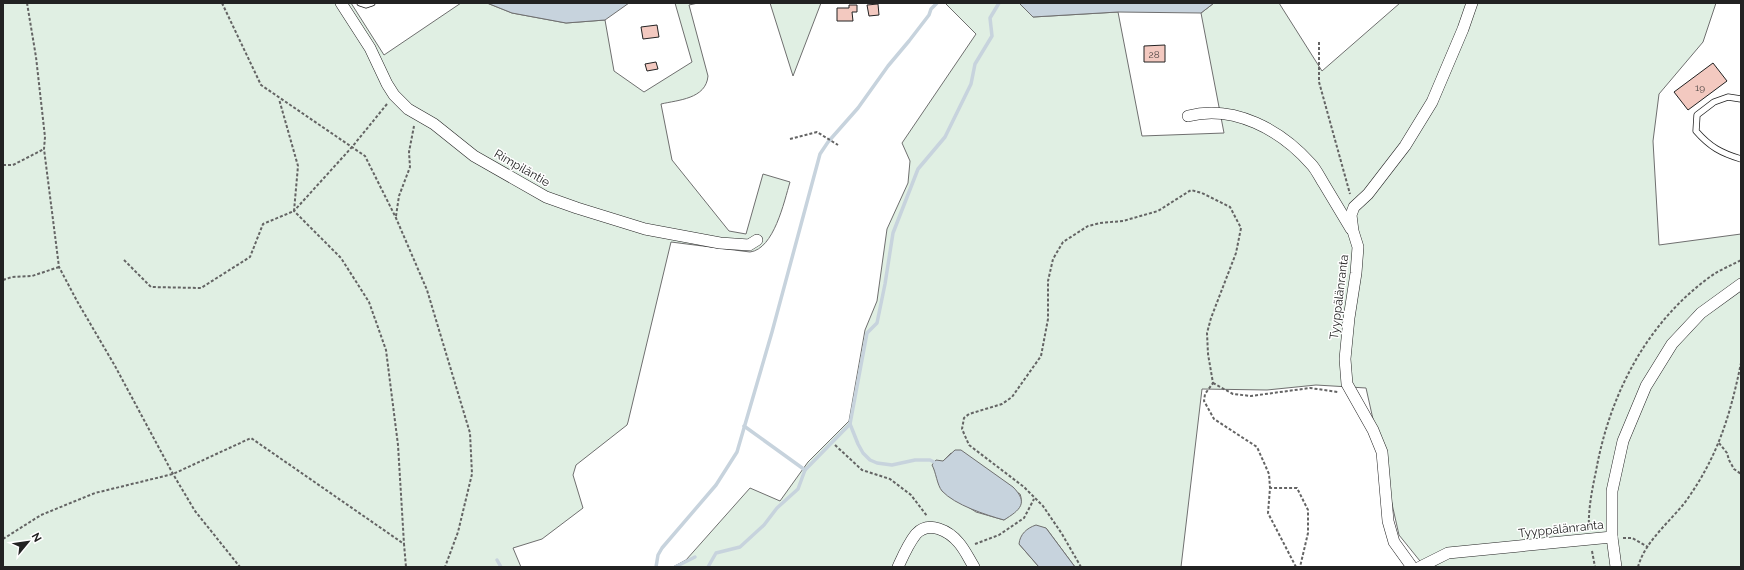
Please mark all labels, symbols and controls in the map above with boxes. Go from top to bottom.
house number: 28 [1148,49,1160,60]
house number: 19 [1695,82,1705,93]
street label: Rimpiläntie [492,146,552,190]
street label: Tyyppälänranta [1327,254,1351,340]
street label: Tyyppälänranta [1518,518,1604,540]
north arrow [8,522,48,562]
text: N [29,531,44,544]

